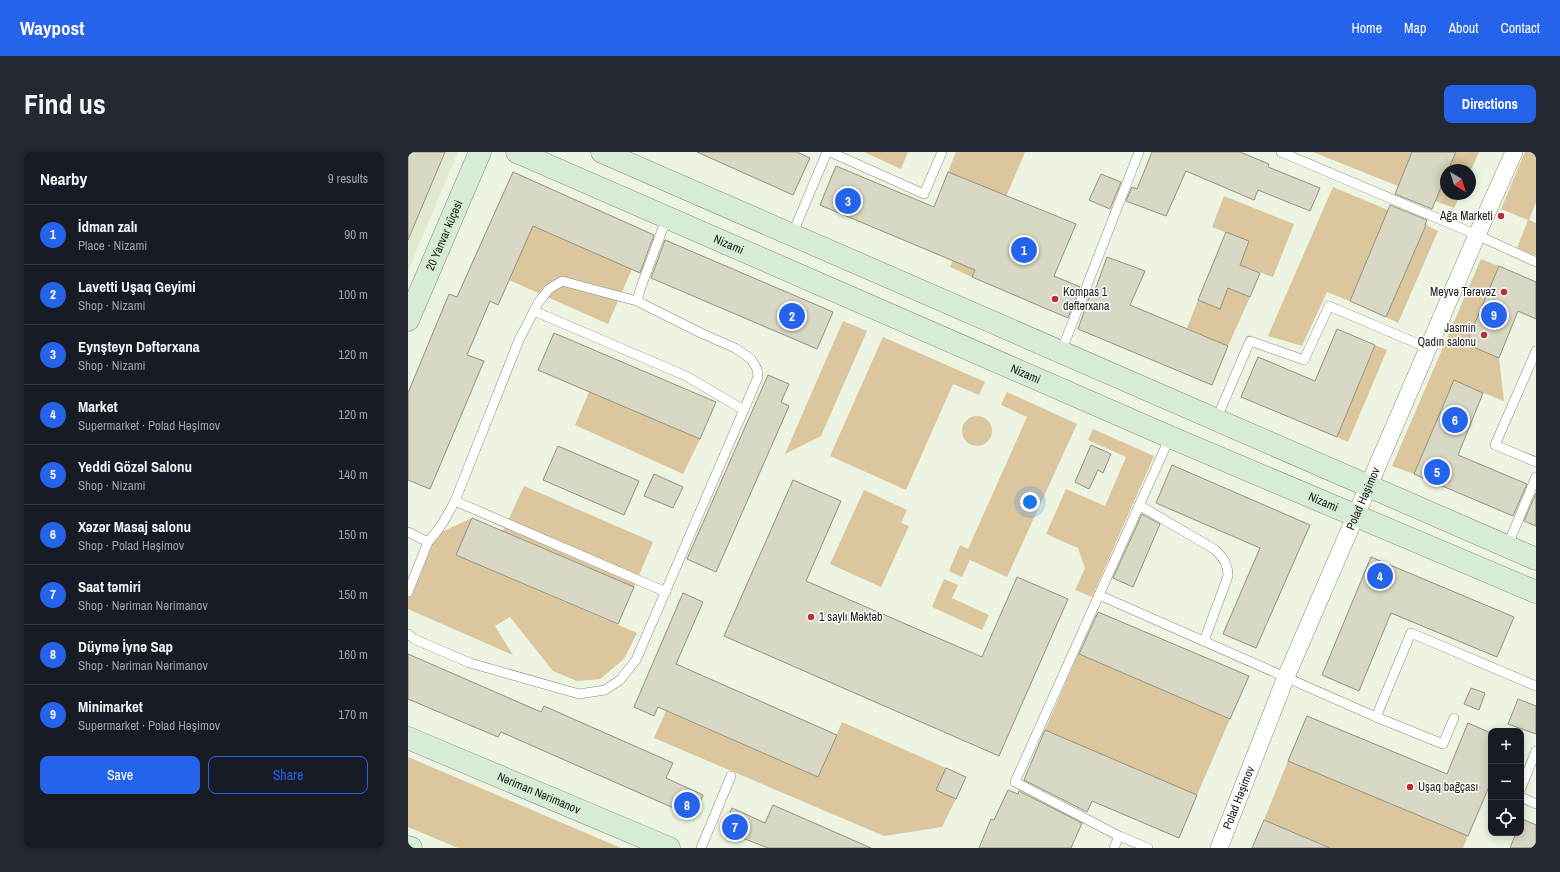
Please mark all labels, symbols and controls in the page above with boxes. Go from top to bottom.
text: Waypost [20,15,84,41]
text: Home [1351,19,1382,37]
text: Map [1404,19,1426,37]
text: About [1448,19,1478,37]
text: Contact [1500,19,1540,37]
text: Find us [24,85,106,123]
button: Directions [1444,85,1536,123]
north arrow [1440,164,1476,200]
text: Nearby [40,167,87,190]
text: 9 results [328,170,368,187]
pin: 3 [835,186,861,216]
street label: 20 Yanvar küçəsi [422,198,466,273]
place label: Ağa Marketi [1439,208,1493,224]
marker: Ağa Marketi [1496,211,1506,221]
text: İdman zalı [78,216,137,237]
text: 1 [50,226,56,243]
text: 90 m [344,226,368,243]
street label: Nizami [711,231,746,258]
pin: 1 [1011,235,1037,265]
text: Place · Nizami [78,237,147,254]
text: Lavetti Uşaq Geyimi [78,276,196,297]
place label: Kompas 1 dəftərxana [1063,284,1110,314]
place label: Meyvə Tərəvəz [1430,284,1496,300]
text: 2 [50,286,56,303]
text: 100 m [338,286,368,303]
marker: Meyvə Tərəvəz [1499,287,1509,297]
marker: Kompas 1 dəftərxana [1050,294,1060,304]
text: Shop · Nizami [78,297,146,314]
pin: 9 [1481,300,1507,330]
pin: 2 [779,301,805,331]
place label: Jasmin Qadın salonu [1417,320,1476,350]
marker: Jasmin Qadın salonu [1479,330,1489,340]
text: Eynşteyn Dəftərxana [78,336,200,357]
text: 3 [50,346,56,363]
text: 120 m [338,346,368,363]
text: Shop · Nizami [78,357,146,374]
street label: Nizami [1008,360,1043,388]
text: Market [78,396,118,417]
pin: 6 [1442,405,1468,435]
text: 4 [50,406,56,423]
text: 120 m [338,406,368,423]
text: Supermarket · Polad Həşimov [78,417,220,434]
text: Yeddi Gözəl Salonu [78,456,192,477]
pin: 5 [1424,457,1450,487]
street label: Polad Həşimov [1342,465,1384,532]
text: 5 [50,466,56,483]
text: 140 m [338,466,368,483]
text: Shop · Nizami [78,477,146,494]
street label: Nizami [1306,488,1341,515]
your location [1020,492,1040,512]
text: Xəzər Masaj salonu [78,516,191,537]
text: 6 [50,526,56,543]
text: 150 m [338,526,368,543]
text: Shop · Polad Həşimov [78,537,184,554]
pin: 4 [1367,561,1393,591]
text: Saat təmiri [78,576,141,597]
text: 7 [50,586,56,603]
text: 150 m [338,586,368,603]
text: Shop · Nəriman Nərimanov [78,597,208,614]
place label: 1 saylı Məktəb [819,609,882,625]
marker: 1 saylı Məktəb [806,612,816,622]
text: Düymə İynə Sap [78,636,173,657]
text: 8 [50,646,56,663]
text: 160 m [338,646,368,663]
text: Shop · Nəriman Nərimanov [78,657,208,674]
text: Minimarket [78,696,143,717]
text: 9 [50,706,56,723]
text: 170 m [338,706,368,723]
text: Supermarket · Polad Həşimov [78,717,220,734]
map controls [1488,728,1524,836]
button: + [1488,728,1524,764]
button: Save [40,756,200,794]
button: Share [208,756,368,794]
street label: Polad Həşimov [1219,764,1258,832]
button: − [1488,764,1524,800]
street label: Nəriman Nərimanov [495,769,583,818]
place label: Uşaq bağçası [1418,779,1478,795]
marker: Uşaq bağçası [1405,782,1415,792]
pin: 8 [674,790,700,820]
button: locate [1488,800,1524,836]
pin: 7 [722,812,748,842]

